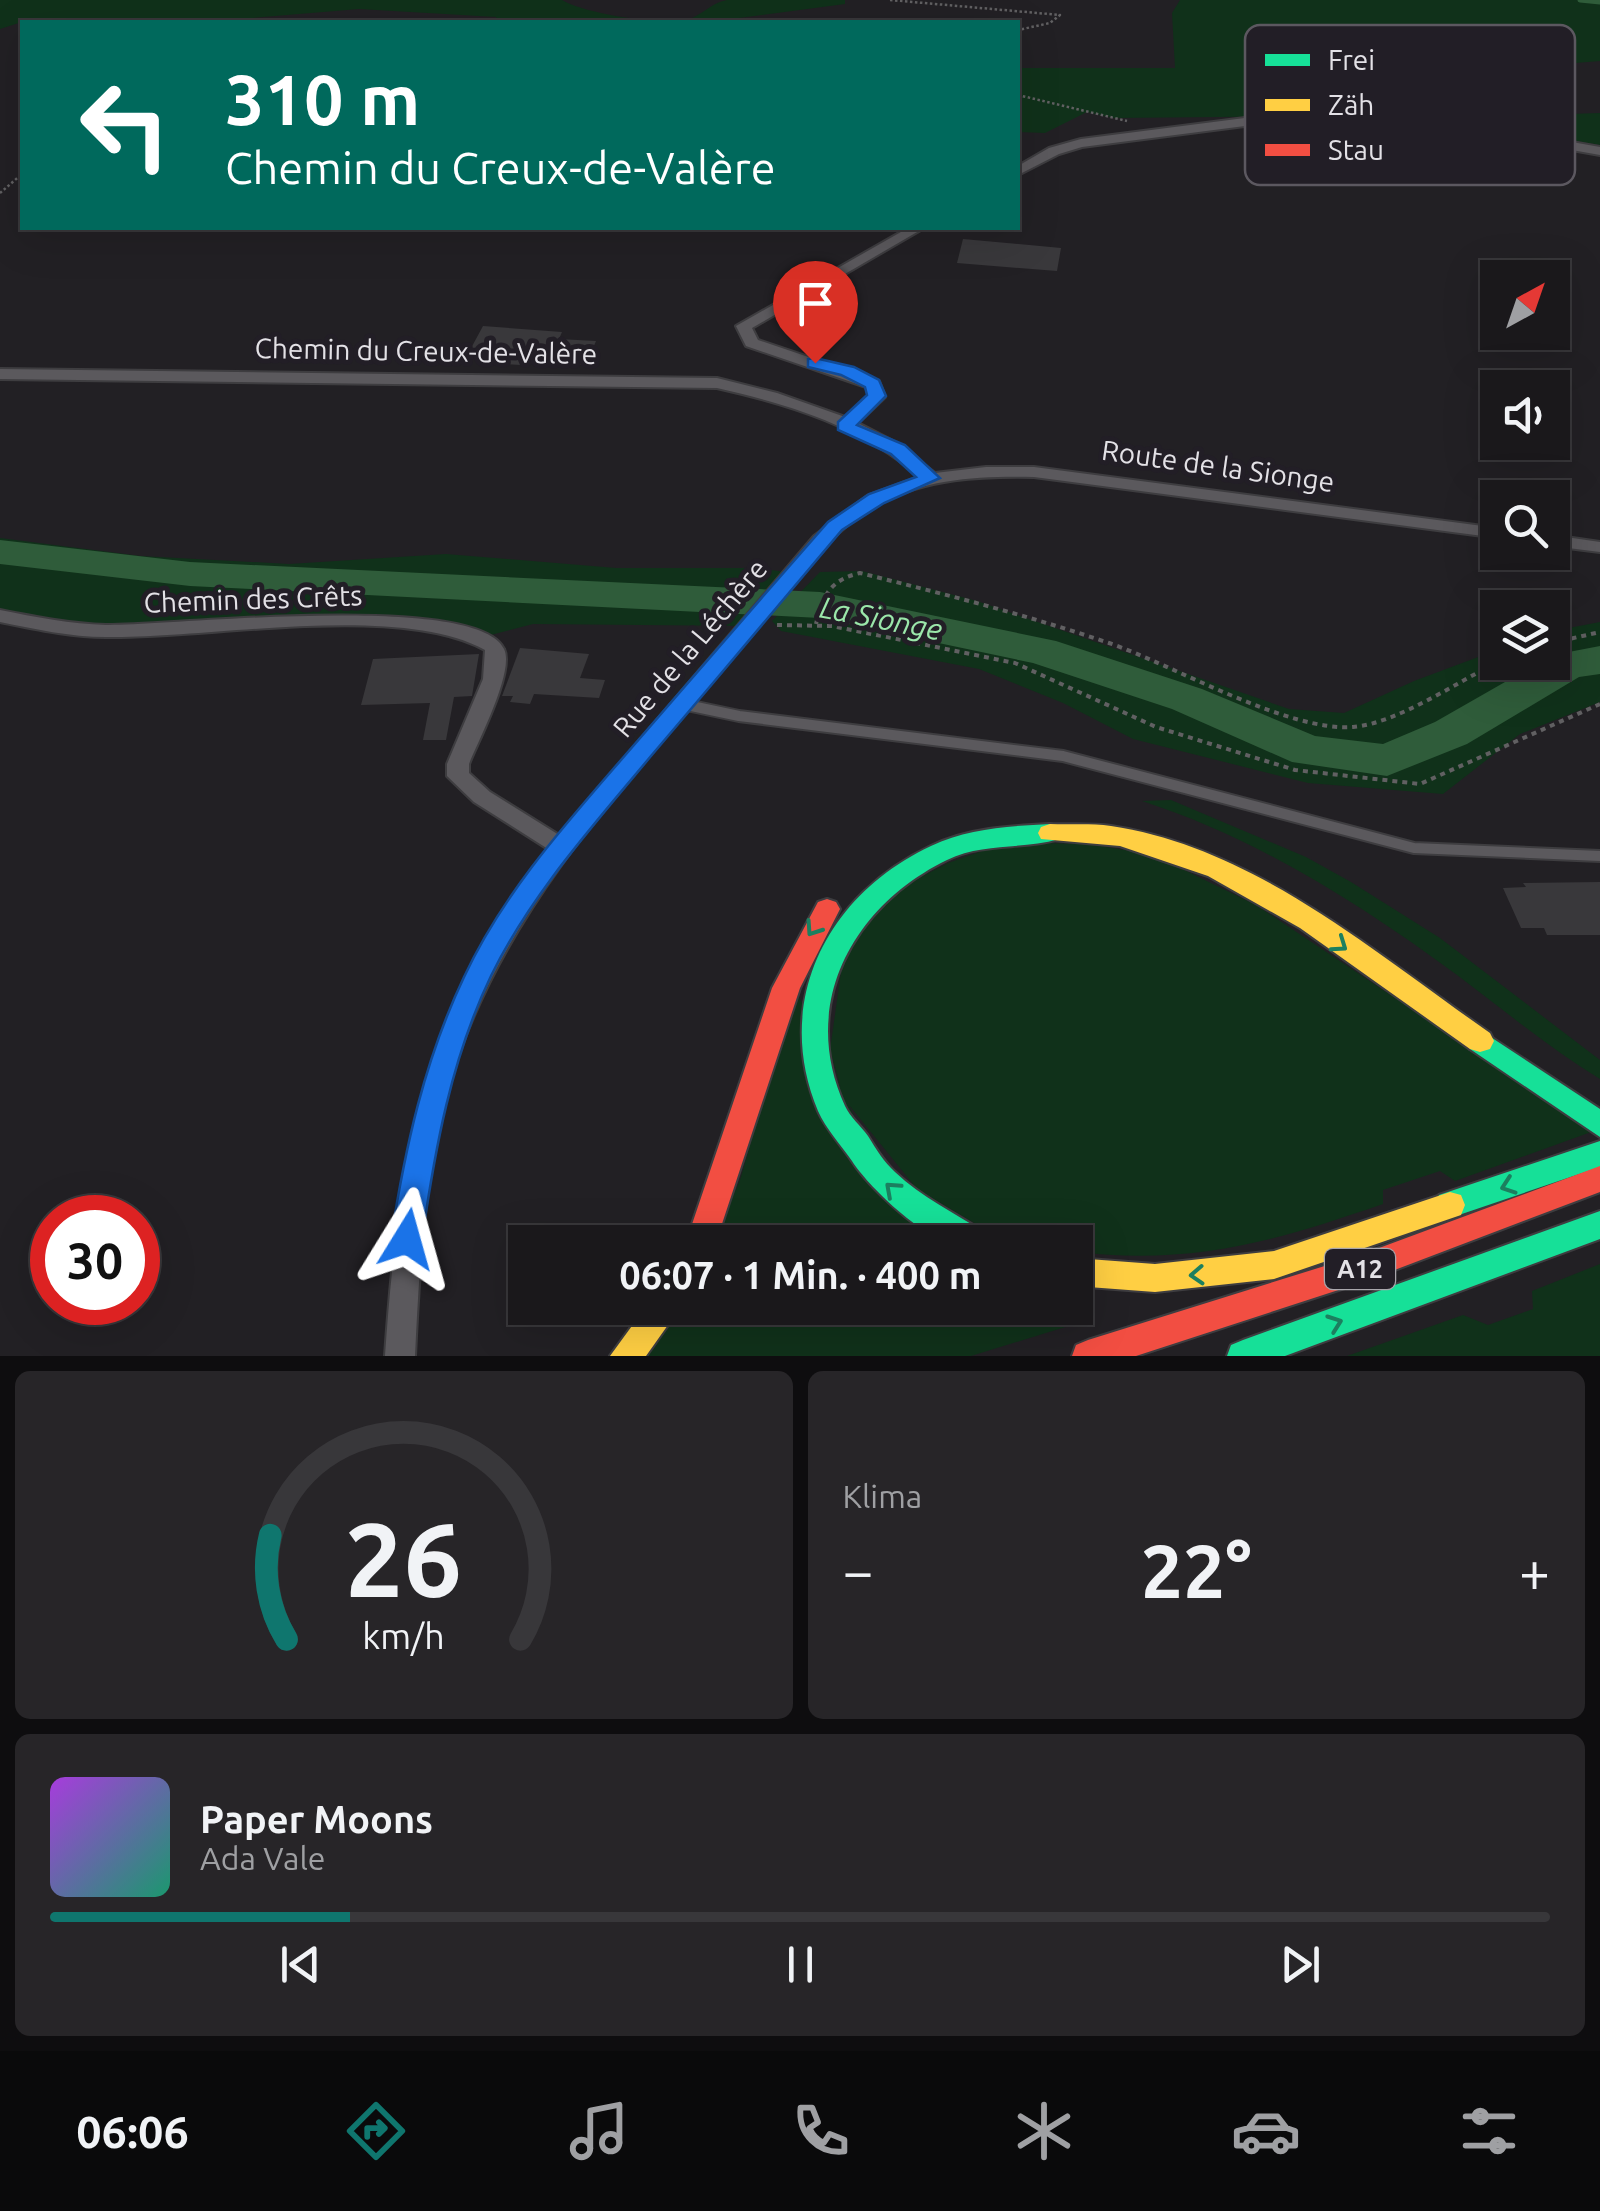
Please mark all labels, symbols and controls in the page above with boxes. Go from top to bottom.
legend [1245,25,1575,185]
text: Frei [1328,44,1375,75]
icon: left [60,60,190,190]
text: 310 m [225,60,420,138]
text: Zäh [1328,89,1374,120]
text: Stau [1328,134,1384,165]
text: Chemin du Creux-de-Valère [225,142,776,193]
north arrow [1480,260,1570,350]
map controls [1480,260,1570,680]
pin [773,261,858,364]
icon: arrive [788,276,843,331]
street label: Chemin du Creux-de-Valère [254,332,598,369]
button: sound [1480,370,1570,460]
street label: Route de la Sionge [1100,434,1336,497]
button: search [1480,480,1570,570]
street label: Rue de la Léchère [606,553,773,743]
street label: Chemin des Crêts [143,579,363,618]
water label: La Sionge [817,590,945,647]
button: layers [1480,590,1570,680]
one-way arrow [807,918,825,937]
one-way arrow [1329,933,1347,951]
one-way arrow [1500,1174,1517,1194]
one-way arrow [885,1183,904,1201]
position arrow [355,1187,459,1291]
speed limit sign: 30 [30,1195,160,1325]
road number: A12 [1325,1249,1395,1289]
text: 06:07 · 1 Min. · 400 m [619,1254,982,1296]
one-way arrow [1188,1264,1204,1286]
one-way arrow [1325,1314,1342,1335]
text: Klima [843,1478,922,1514]
text: 26 [345,1500,462,1617]
text: 22° [1141,1528,1252,1612]
text: − [843,1540,874,1601]
text: + [1519,1540,1550,1601]
text: km/h [362,1616,445,1656]
text: Paper Moons [200,1798,433,1840]
text: Ada Vale [200,1840,326,1876]
icon: previous [273,1937,328,1992]
icon: pause [773,1937,828,1992]
icon: next [1273,1937,1328,1992]
icon: directions [341,2096,411,2166]
icon: music [564,2096,634,2166]
icon: phone [786,2096,856,2166]
icon: climate [1009,2096,1079,2166]
icon: car [1231,2096,1301,2166]
icon: filters [1454,2096,1524,2166]
text: 06:06 [76,2106,189,2157]

